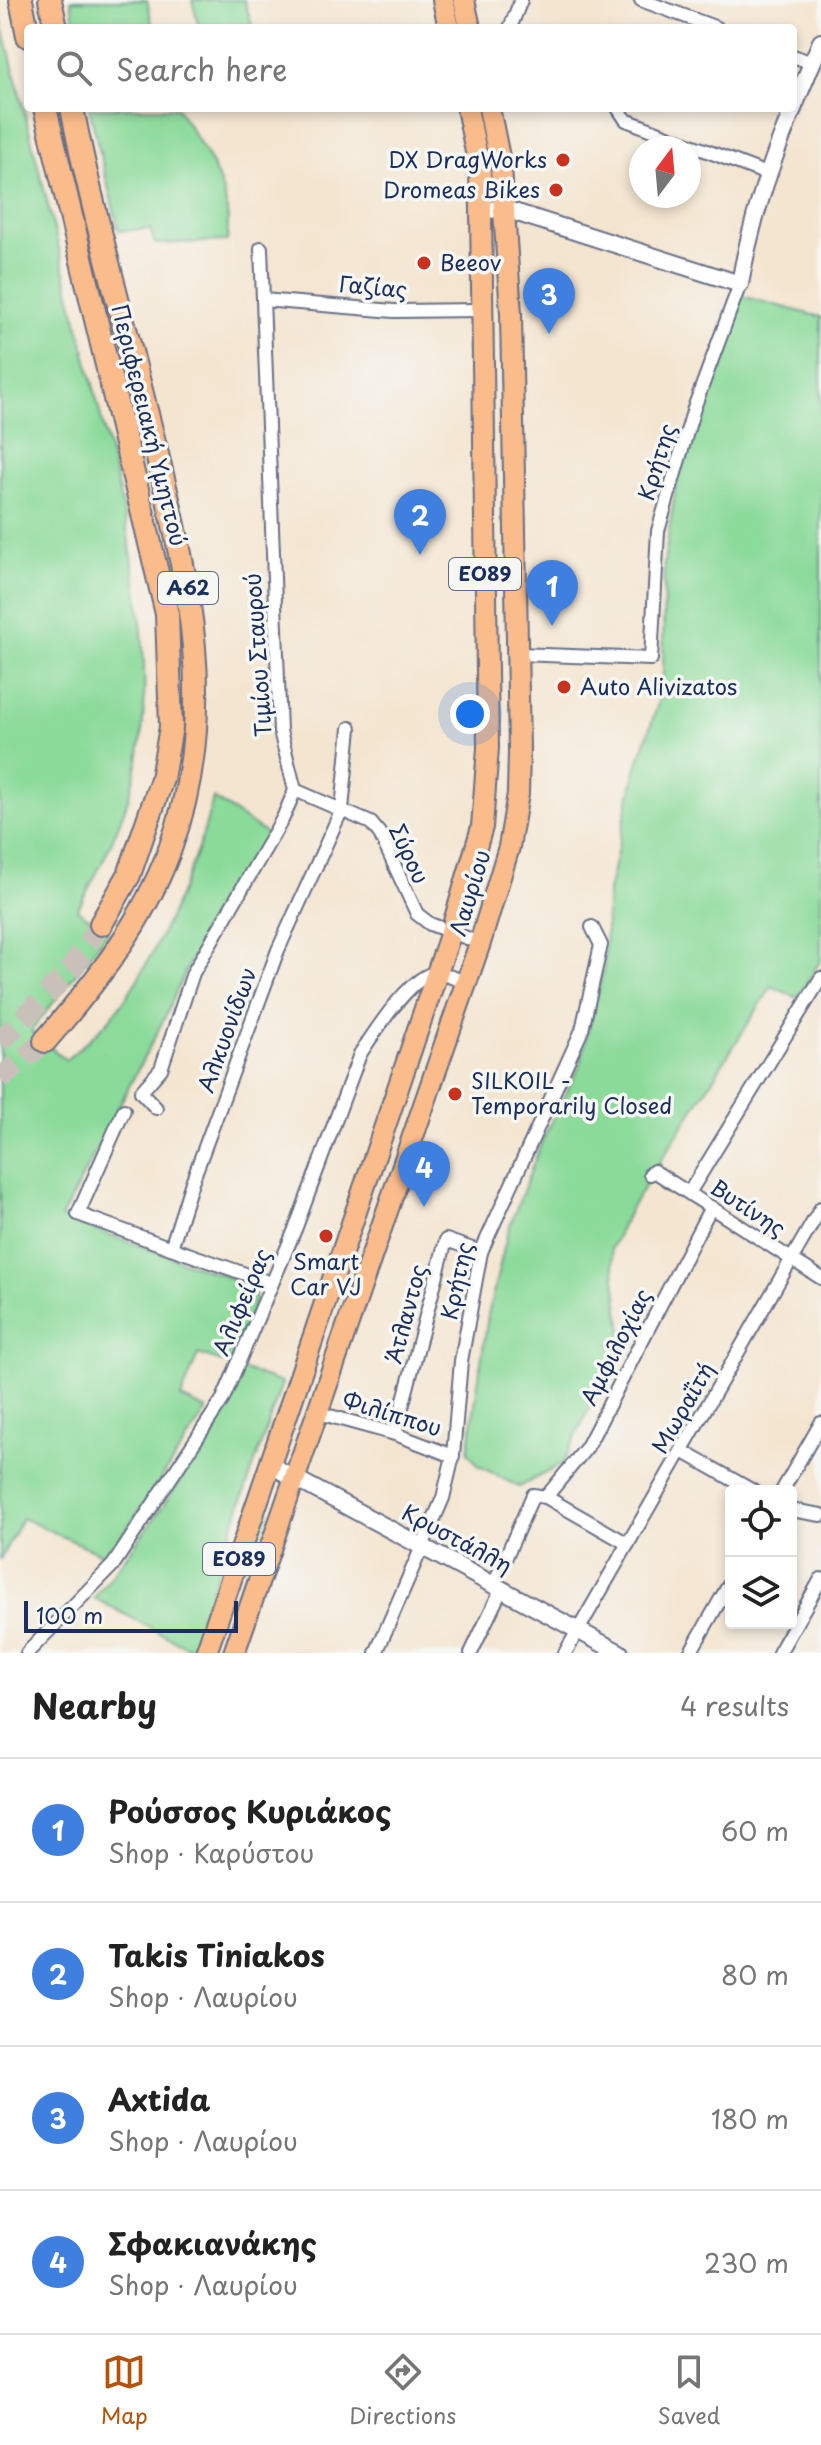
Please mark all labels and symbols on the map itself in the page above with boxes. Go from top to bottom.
north arrow [629,136,701,208]
place label: DX DragWorks [389,142,547,175]
marker: DX DragWorks [554,151,572,169]
place label: Dromeas Bikes [383,172,540,205]
marker: Dromeas Bikes [547,181,565,199]
place label: Beeov [440,245,501,278]
marker: Beeov [415,254,433,272]
street label: Γαζίας [338,266,409,305]
pin: 3 [523,268,575,334]
street label: Περιφερειακή Υμηττού [104,300,197,549]
street label: Κρήτης [628,419,683,504]
pin: 2 [394,489,446,555]
road number: ΕΟ89 [449,558,521,590]
pin: 1 [526,560,578,626]
road number: Α62 [158,572,218,604]
street label: Τιμίου Σταυρού [234,572,279,738]
place label: Auto Alivizatos [580,669,737,702]
marker: Auto Alivizatos [555,678,573,696]
your location [450,694,490,734]
street label: Σύρου [382,818,439,889]
street label: Λαυρίου [440,845,497,940]
street label: Αλκυονίδων [188,962,263,1097]
place label: SILKOIL - Temporarily Closed [471,1063,672,1121]
marker: SILKOIL - Temporarily Closed [446,1085,464,1103]
pin: 4 [398,1141,450,1207]
street label: Βυτίνης [705,1170,793,1243]
marker: Smart Car VJ [317,1227,335,1245]
street label: Κρήτης [431,1239,480,1323]
street label: Αλιφείρας [203,1243,278,1360]
place label: Smart Car VJ [290,1244,362,1302]
street label: Άτλαντος [375,1260,434,1367]
street label: Αμφιλοχίας [571,1282,658,1410]
street label: Μωραΐτή [642,1355,721,1459]
street label: Φιλίππου [339,1382,446,1443]
street label: Κρυστάλλη [397,1495,519,1581]
road number: ΕΟ89 [203,1543,275,1575]
scale bar [24,1597,238,1633]

